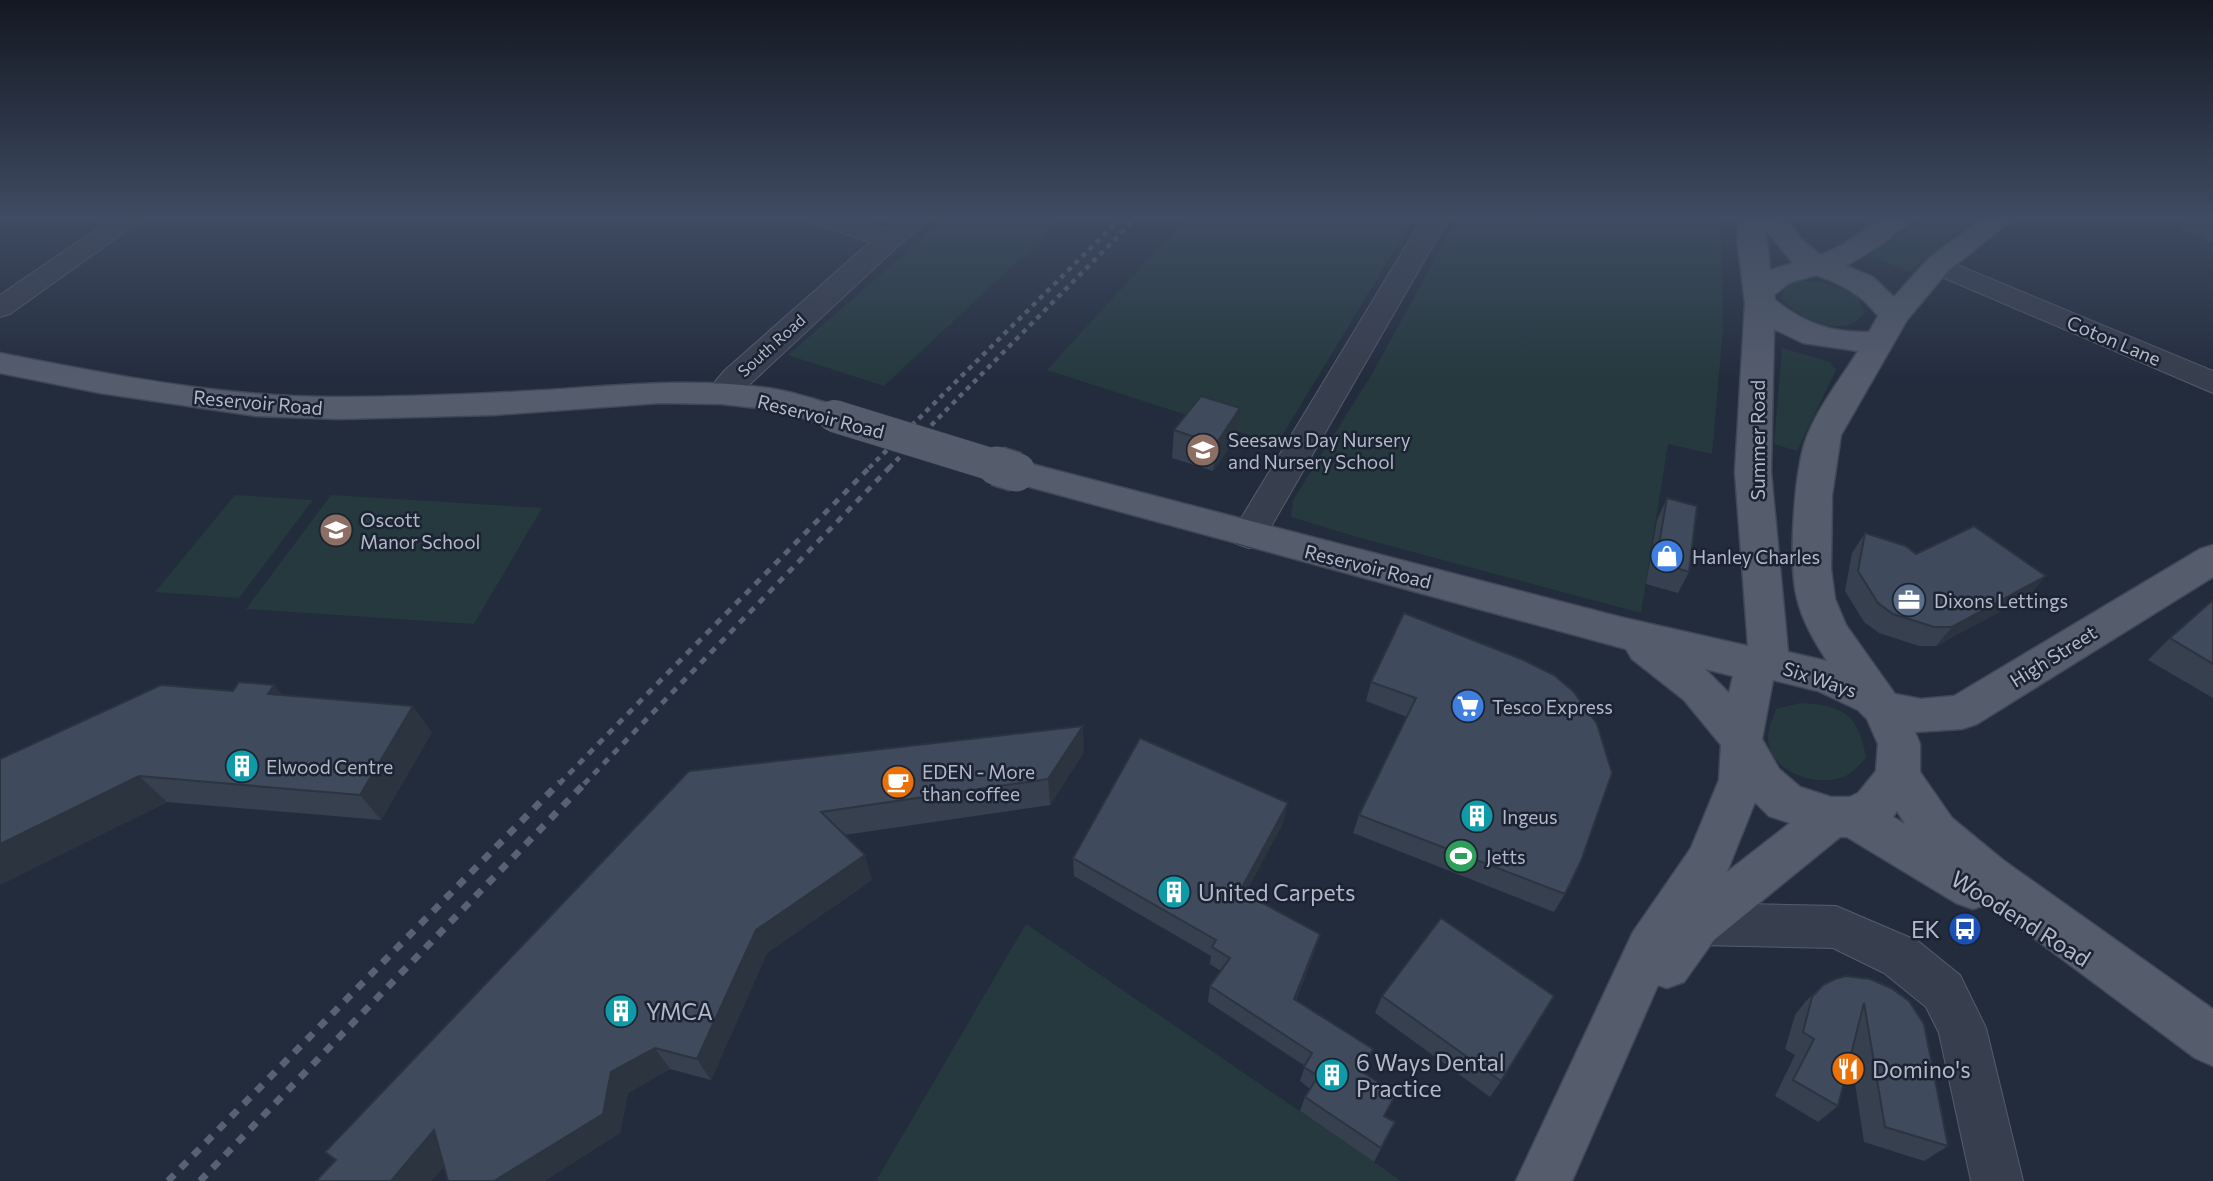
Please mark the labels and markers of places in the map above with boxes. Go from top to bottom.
place label: Seesaws Day Nursery and Nursery School [1228,428,1411,473]
school or university icon: Seesaws Day Nursery and Nursery School [1184,431,1222,469]
place label: Oscott Manor School [360,508,480,553]
school or university icon: Oscott Manor School [317,511,355,549]
shop icon: Hanley Charles [1648,537,1686,575]
place label: Hanley Charles [1692,545,1820,568]
office icon: Dixons Lettings [1890,581,1928,619]
place label: Dixons Lettings [1934,589,2068,612]
supermarket icon: Tesco Express [1449,687,1487,725]
place label: Tesco Express [1492,695,1613,718]
building icon: Elwood Centre [223,747,261,785]
place label: Elwood Centre [266,755,393,778]
place label: EDEN - More than coffee [922,760,1035,805]
cafe icon: EDEN - More than coffee [879,763,917,801]
building icon: Ingeus [1458,797,1496,835]
place label: Ingeus [1502,805,1558,828]
sports icon: Jetts [1442,837,1480,875]
place label: Jetts [1486,845,1526,868]
building icon: United Carpets [1155,873,1193,911]
place label: United Carpets [1198,878,1355,906]
bus stop icon: EK [1946,910,1984,948]
place label: EK [1911,915,1940,943]
building icon: YMCA [602,992,640,1030]
place label: YMCA [646,997,713,1025]
place label: 6 Ways Dental Practice [1356,1048,1505,1102]
restaurant icon: Domino's [1829,1050,1867,1088]
place label: Domino's [1872,1055,1971,1083]
building icon: 6 Ways Dental Practice [1313,1056,1351,1094]

